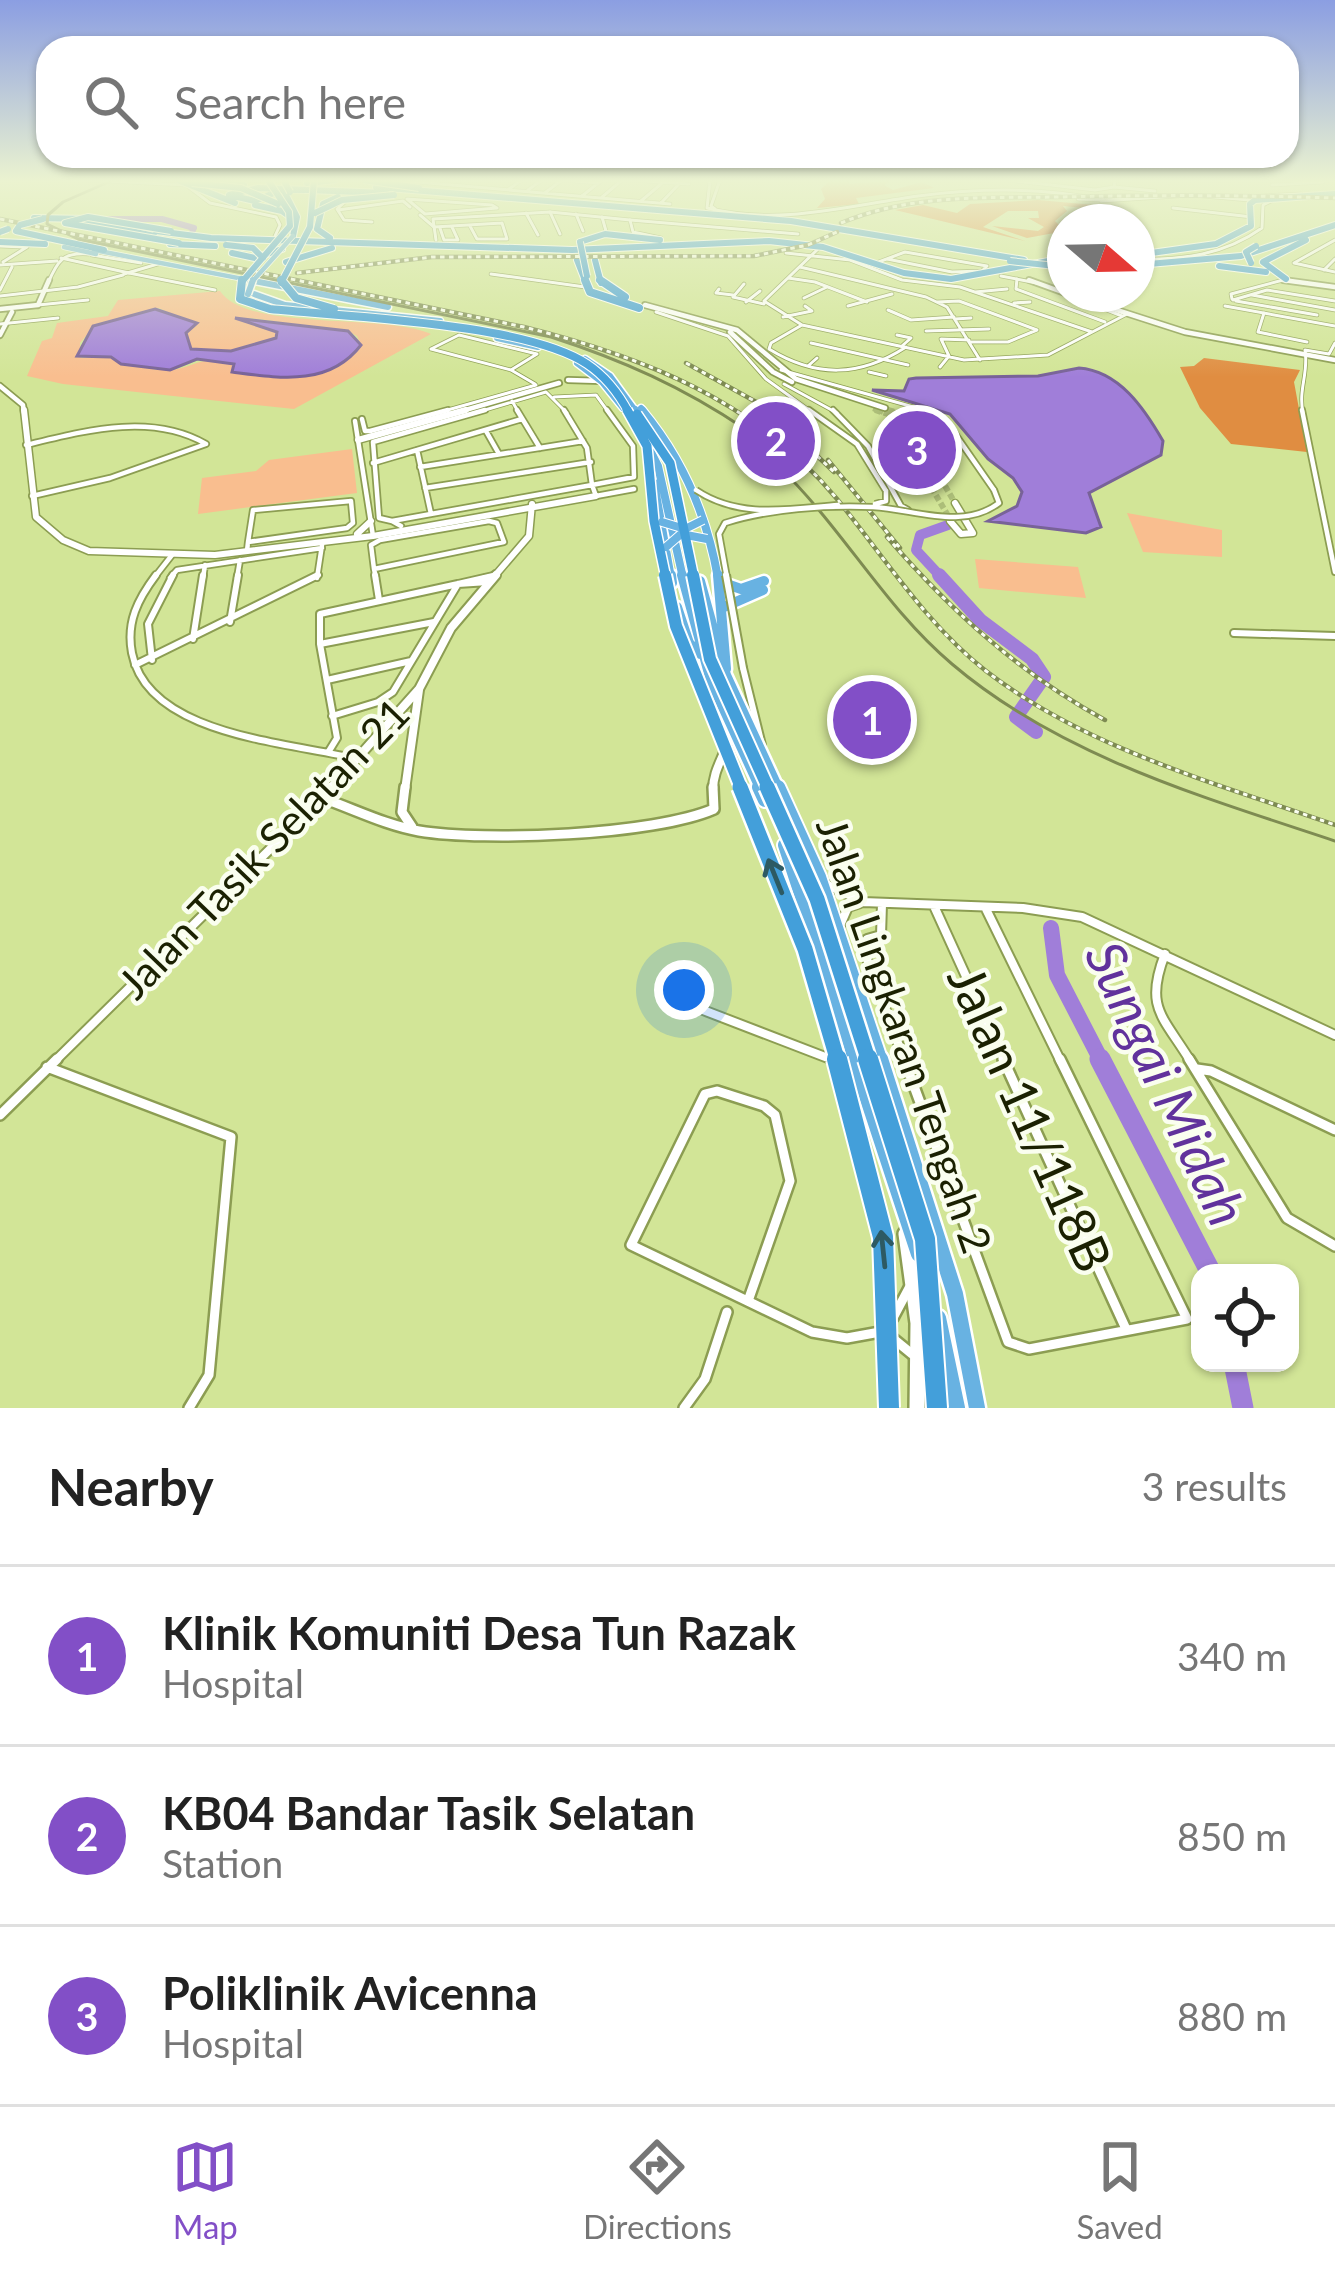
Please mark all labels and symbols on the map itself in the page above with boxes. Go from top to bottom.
north arrow [1047,204,1155,312]
pin: 2 [737,396,815,486]
pin: 3 [878,405,956,495]
pin: 1 [833,675,911,765]
street label: Jalan Tasik Selatan 21 [107,688,419,1008]
street label: Jalan Lingkaran Tengah 2 [807,811,1003,1259]
one-way arrow [763,858,784,895]
water label: Sungai Midah [1073,931,1261,1235]
street label: Jalan 11/118B [936,955,1126,1281]
your location [654,960,714,1020]
one-way arrow [871,1231,894,1270]

